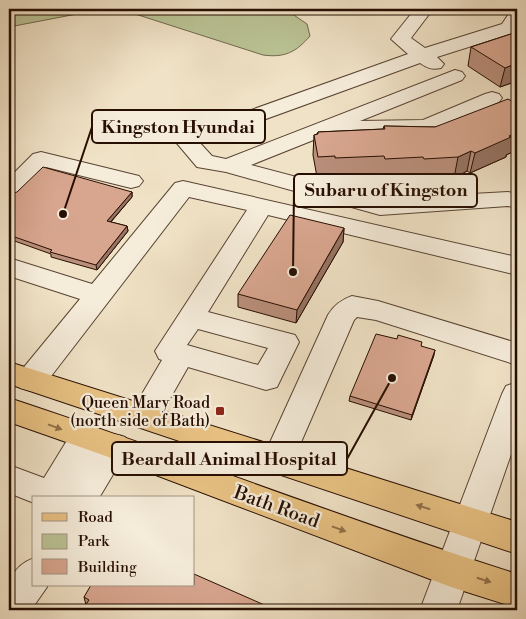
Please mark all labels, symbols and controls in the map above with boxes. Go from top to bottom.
callout: Kingston Hyundai [92,110,265,143]
text: Kingston Hyundai [101,116,255,139]
callout: Subaru of Kingston [294,174,477,207]
text: Subaru of Kingston [305,179,467,202]
place label: Queen Mary Road (north side of Bath) [70,393,210,431]
marker: Queen Mary Road (north side of Bath) [214,405,226,417]
one-way arrow [47,424,62,431]
callout: Beardall Animal Hospital [112,442,347,475]
text: Beardall Animal Hospital [121,448,337,471]
street label: Bath Road [230,480,323,534]
legend [32,496,195,586]
one-way arrow [415,503,430,510]
text: Road [78,508,113,527]
one-way arrow [332,525,347,533]
text: Park [78,532,110,551]
text: Building [77,558,137,577]
one-way arrow [477,577,492,585]

